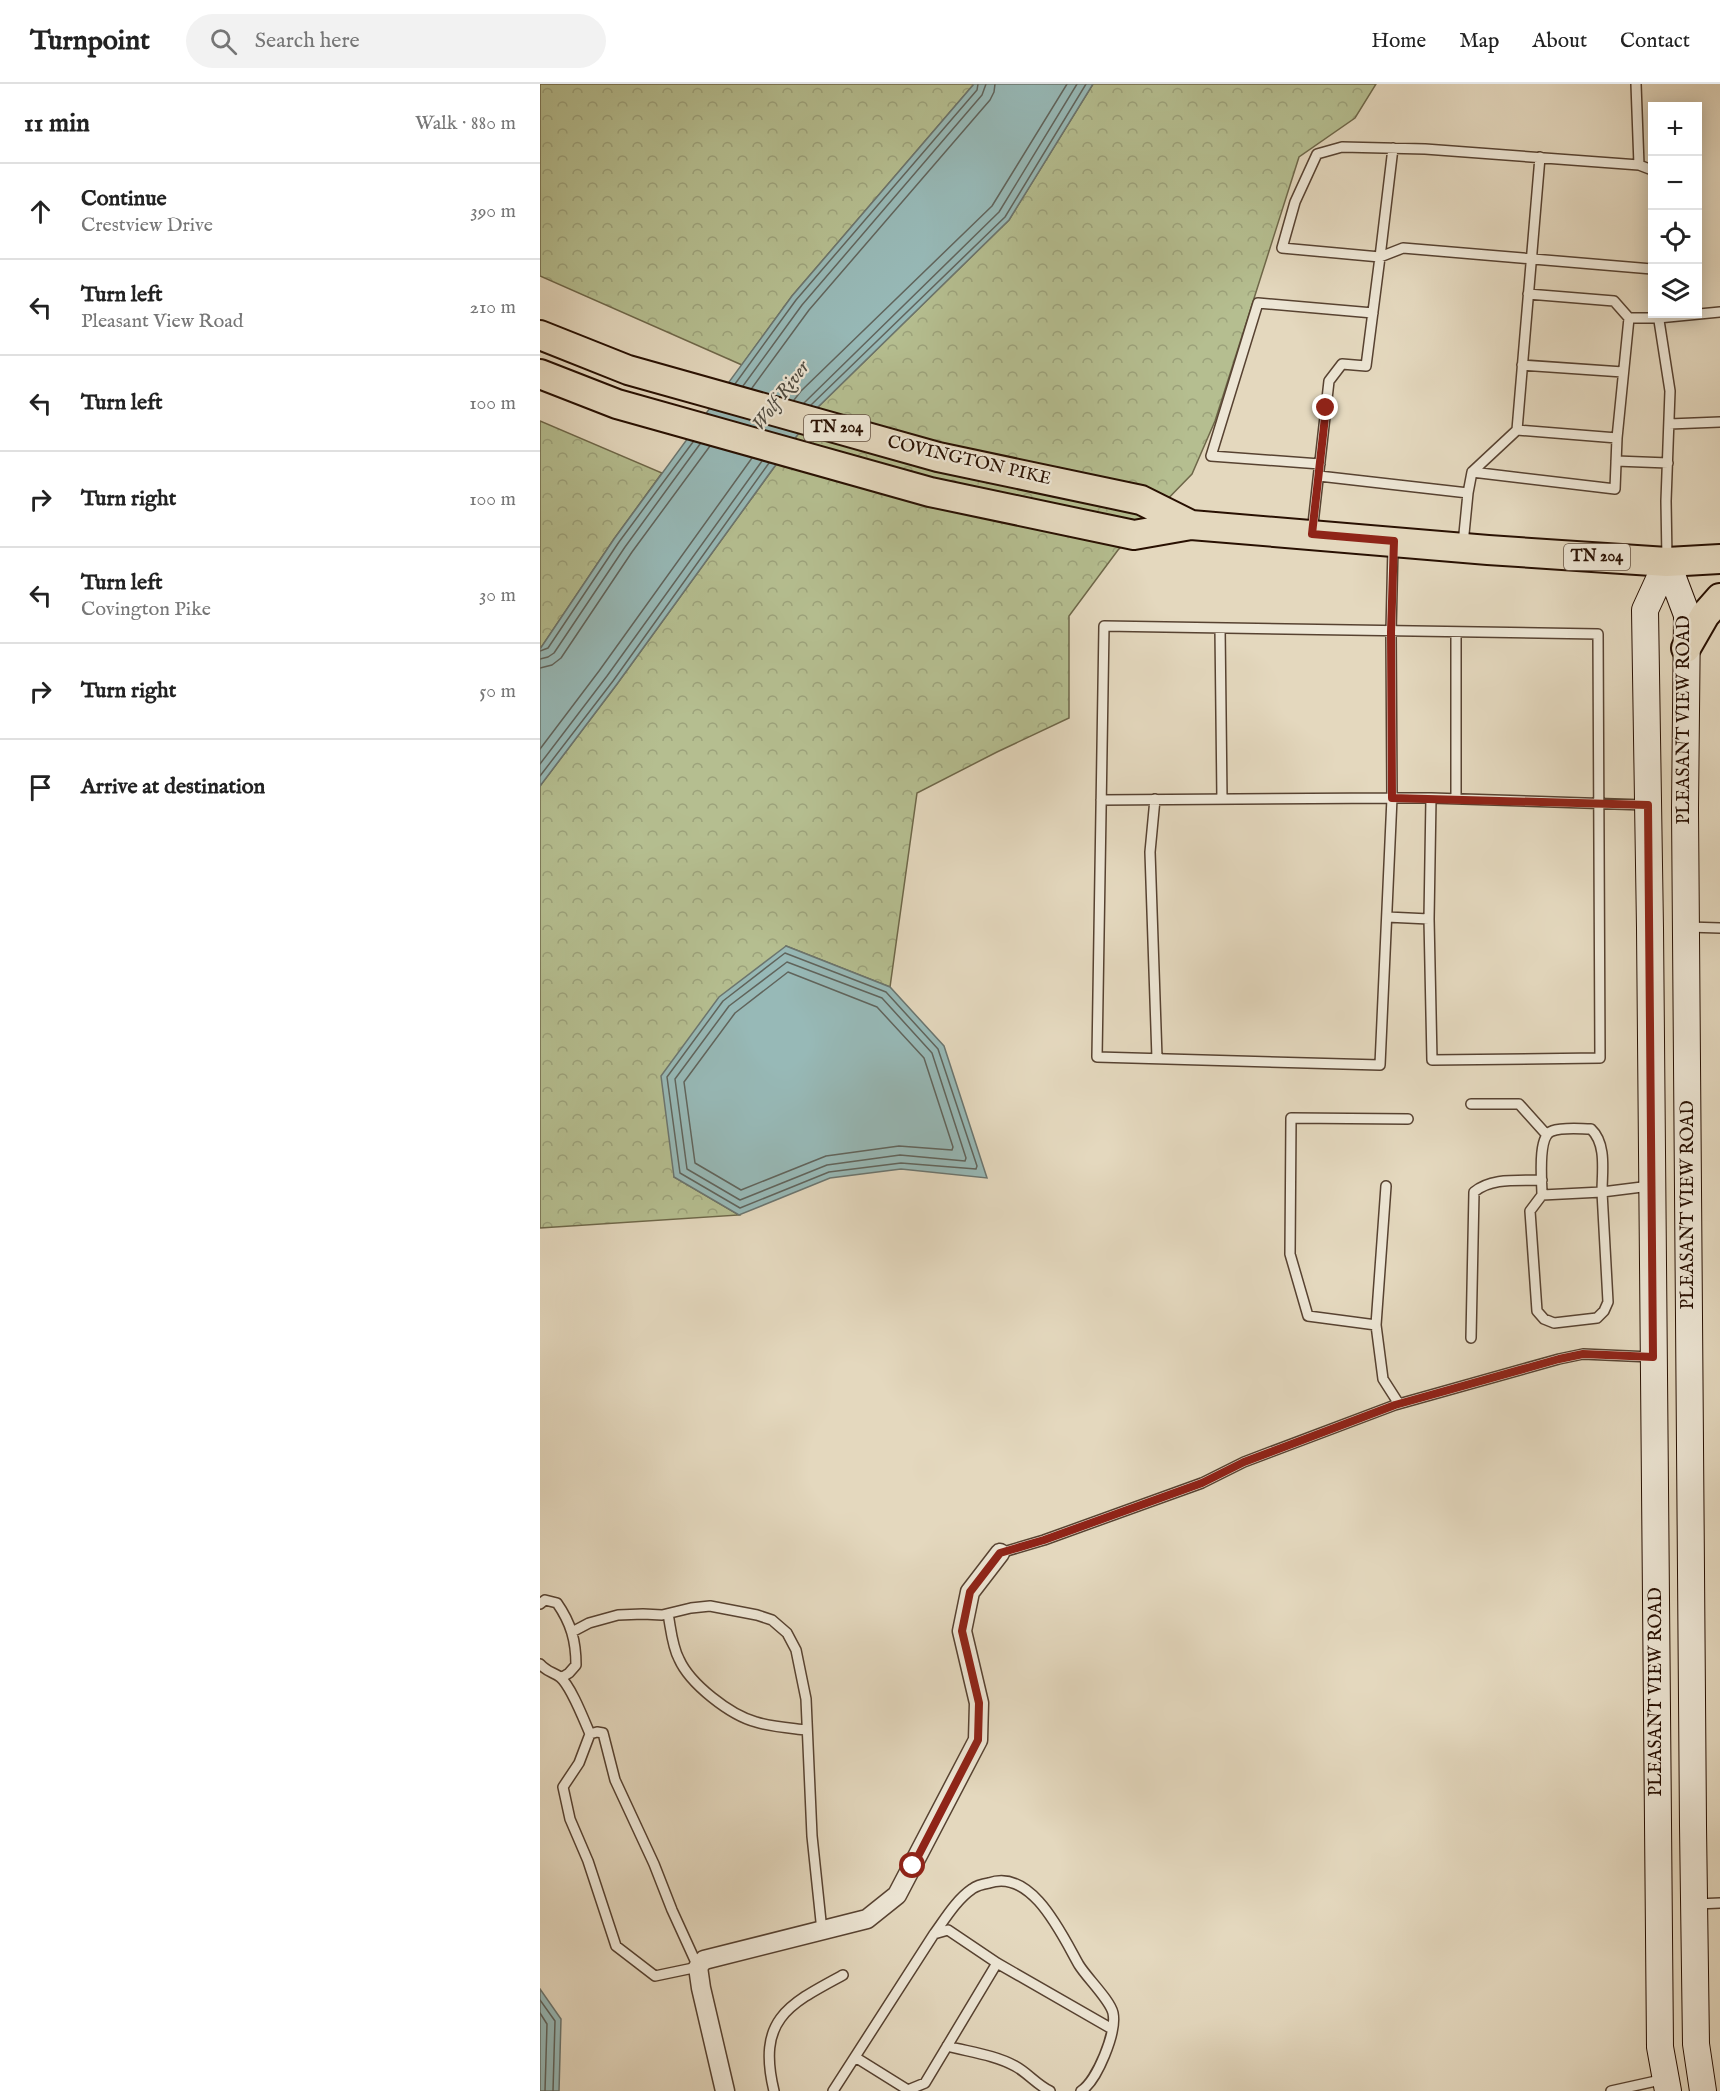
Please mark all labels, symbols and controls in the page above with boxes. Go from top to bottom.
search box [186,14,606,68]
text: Turnpoint [30,24,150,59]
icon: search [207,25,240,58]
text: Search here [255,27,360,55]
text: Home [1371,28,1426,55]
text: Map [1459,28,1499,55]
text: About [1532,28,1587,55]
text: Contact [1620,28,1690,55]
map controls [1648,102,1702,318]
button: + [1648,102,1702,156]
text: 11 min [24,107,90,140]
text: Walk · 880 m [415,111,516,136]
button: − [1648,156,1702,210]
text: Continue [81,185,167,213]
icon: ahead [24,195,57,228]
text: 390 m [470,199,516,224]
button: locate [1648,210,1702,264]
text: Crestview Drive [81,213,213,238]
button: layers [1648,264,1702,318]
text: Turn left [81,281,163,309]
icon: left [24,291,57,324]
text: 210 m [470,295,516,320]
text: Pleasant View Road [81,309,244,334]
water label: Wolf River [747,355,816,436]
icon: left [24,387,57,420]
text: Turn left [81,389,163,417]
text: 100 m [469,391,516,416]
route end [1312,394,1338,420]
road number: TN 204 [804,415,870,441]
street label: COVINGTON PIKE [885,431,1053,491]
icon: right [24,483,57,516]
text: Turn right [81,485,176,513]
text: 100 m [469,487,516,512]
road number: TN 204 [1564,544,1630,570]
text: Turn left [81,569,163,597]
icon: left [24,579,57,612]
text: 30 m [479,583,516,608]
text: Covington Pike [81,597,211,622]
street label: PLEASANT VIEW ROAD [1673,615,1696,825]
icon: right [24,675,57,708]
text: Turn right [81,677,176,705]
text: 50 m [479,679,516,704]
icon: arrive [24,771,57,804]
text: Arrive at destination [81,773,265,801]
street label: PLEASANT VIEW ROAD [1677,1100,1700,1310]
street label: PLEASANT VIEW ROAD [1645,1587,1668,1797]
route start [899,1852,925,1878]

